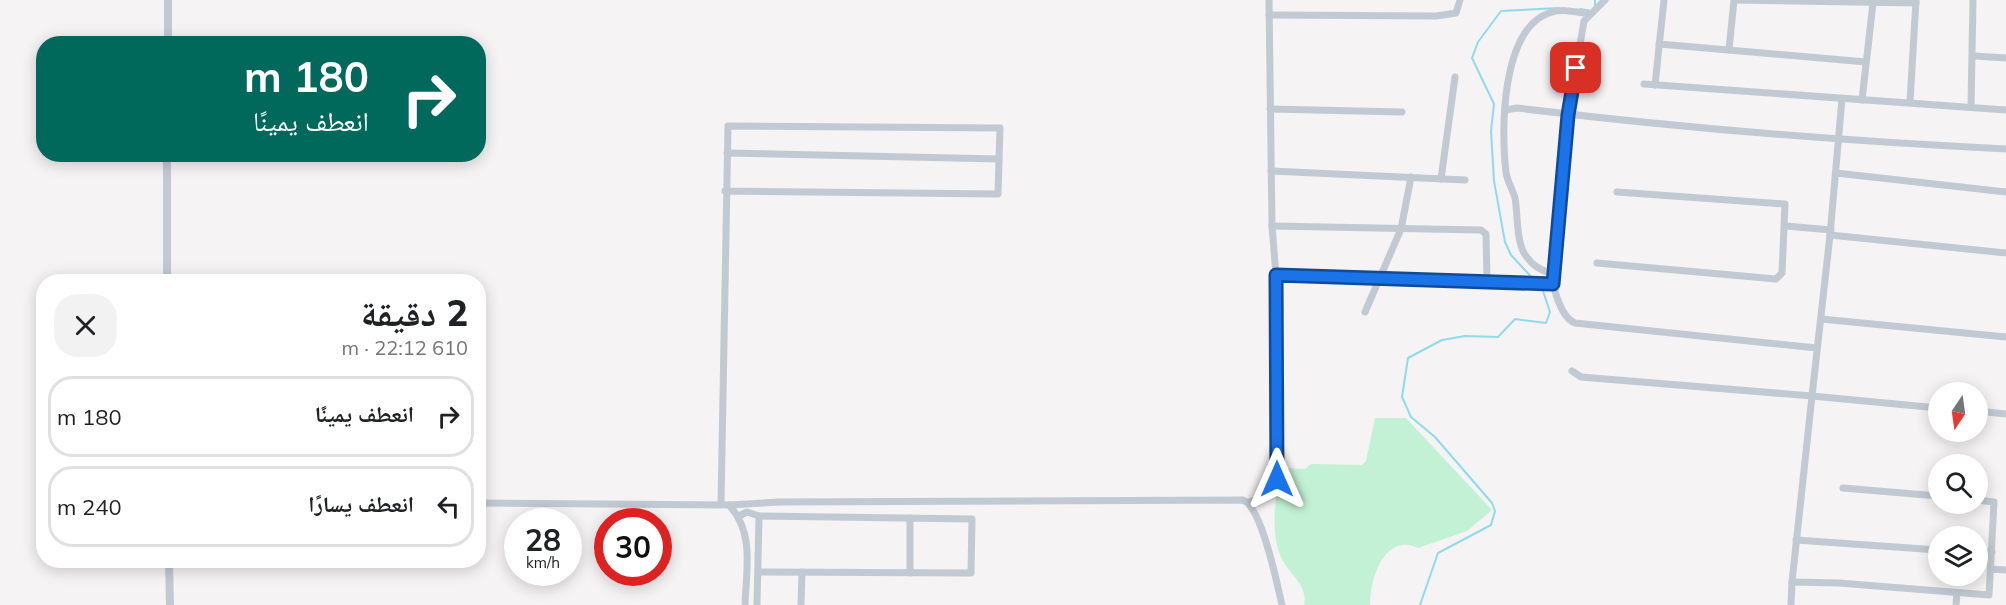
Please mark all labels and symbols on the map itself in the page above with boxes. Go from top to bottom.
pin [1550,42,1601,93]
north arrow [1928,382,1988,442]
position arrow [1245,447,1309,511]
speed limit sign: 30 [594,508,672,586]

